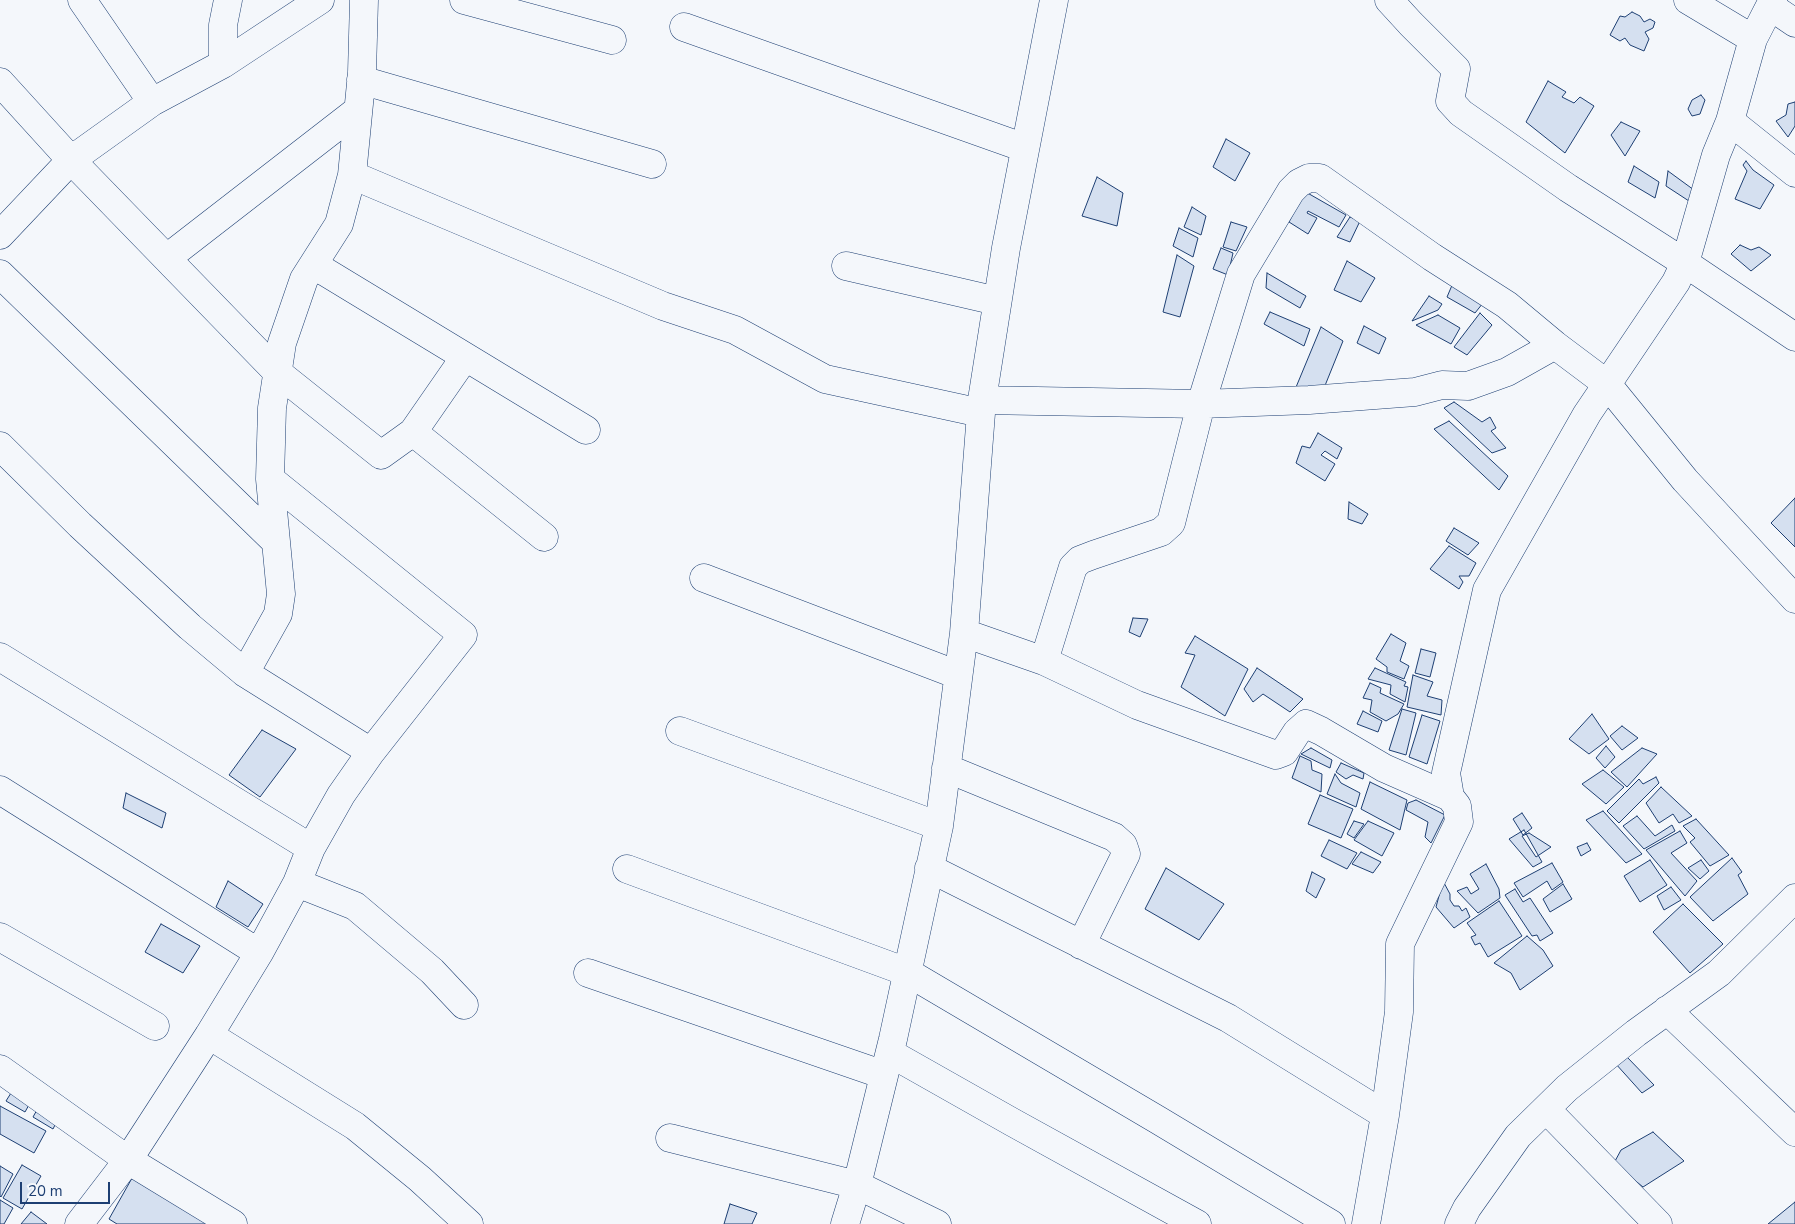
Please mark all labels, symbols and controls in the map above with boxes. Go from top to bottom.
scale bar [22,1172,112,1204]
text: 20 m [28,1181,63,1201]

